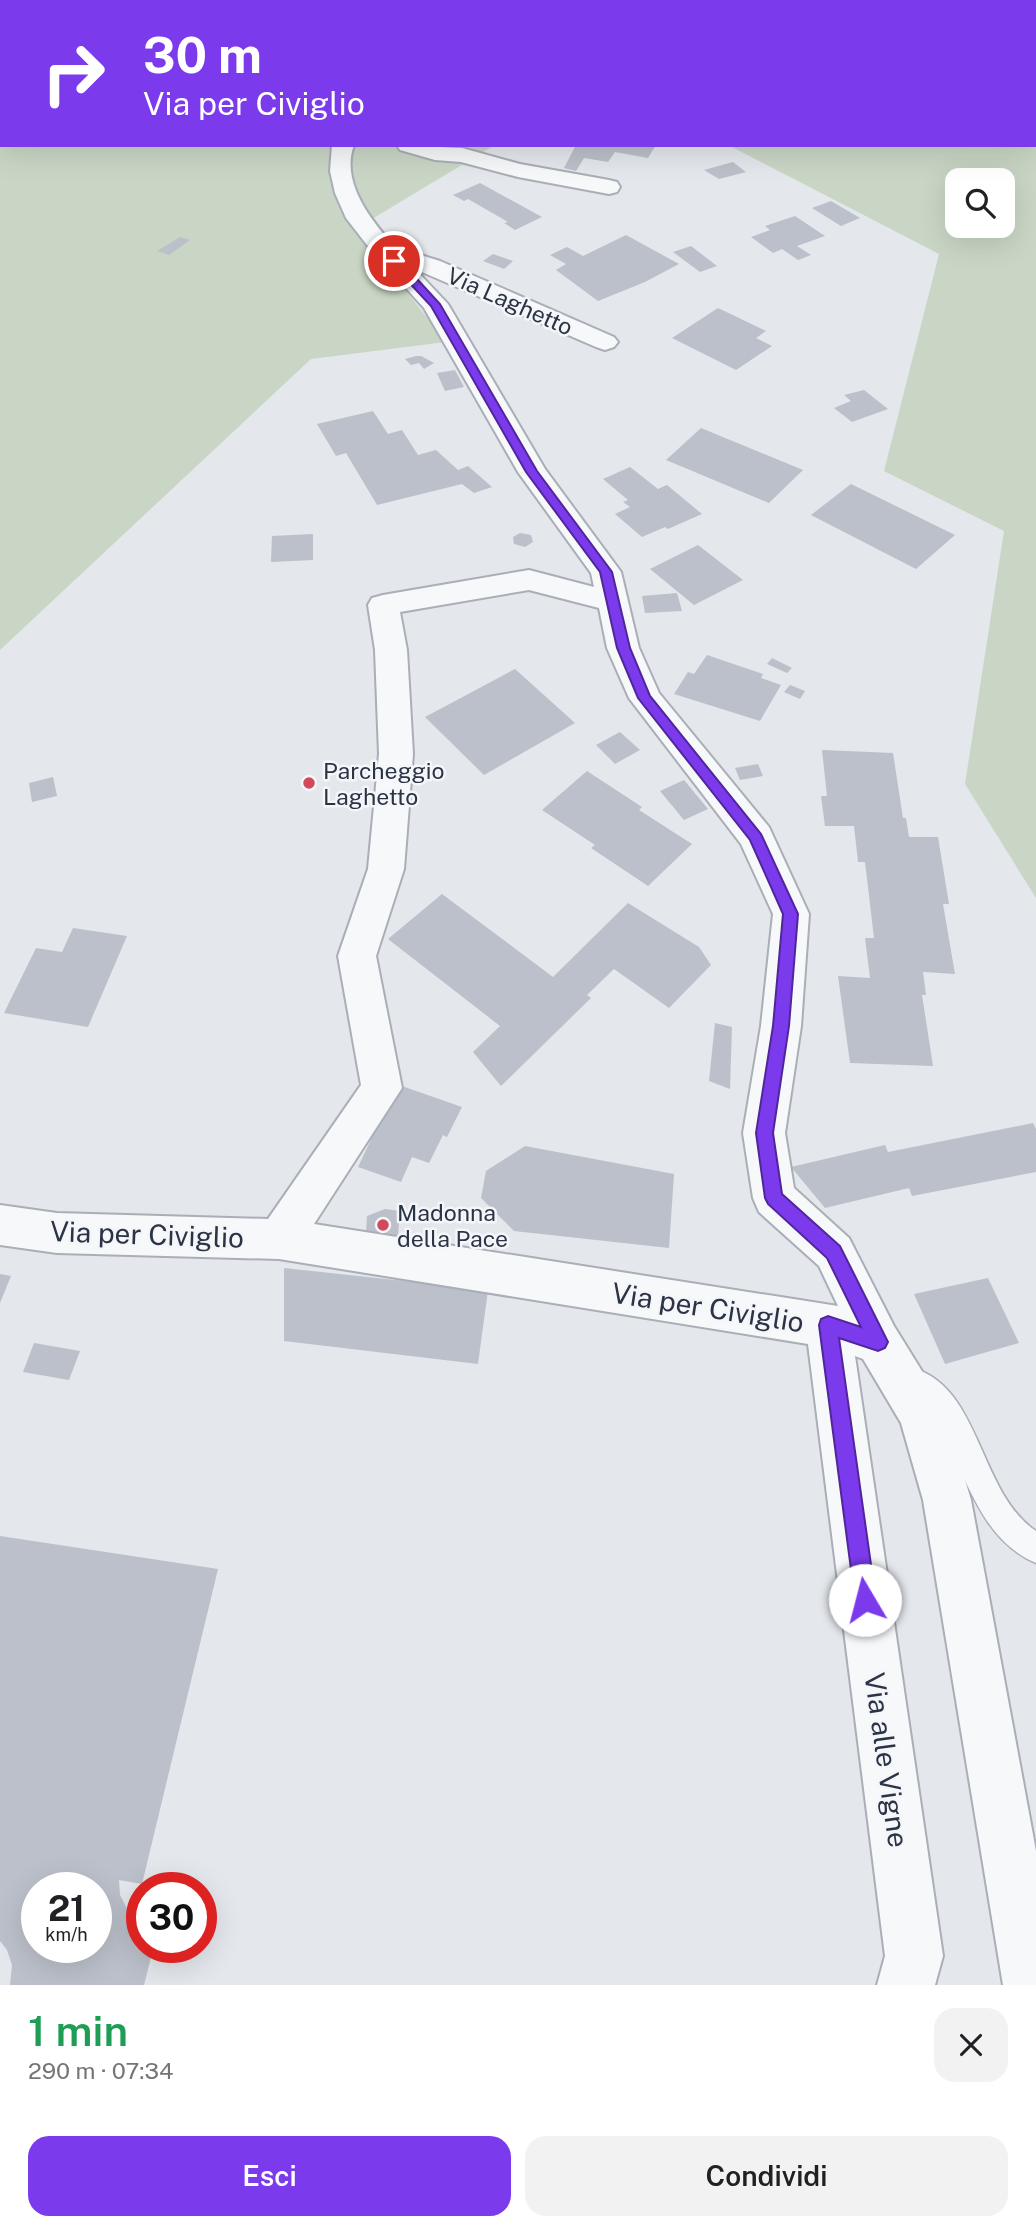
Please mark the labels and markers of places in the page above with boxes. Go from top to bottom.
pin [364,231,424,291]
place label: Parcheggio Laghetto [323,757,445,810]
marker: Parcheggio Laghetto [301,775,317,791]
place label: Madonna della Pace [397,1199,508,1252]
marker: Madonna della Pace [375,1217,391,1233]

